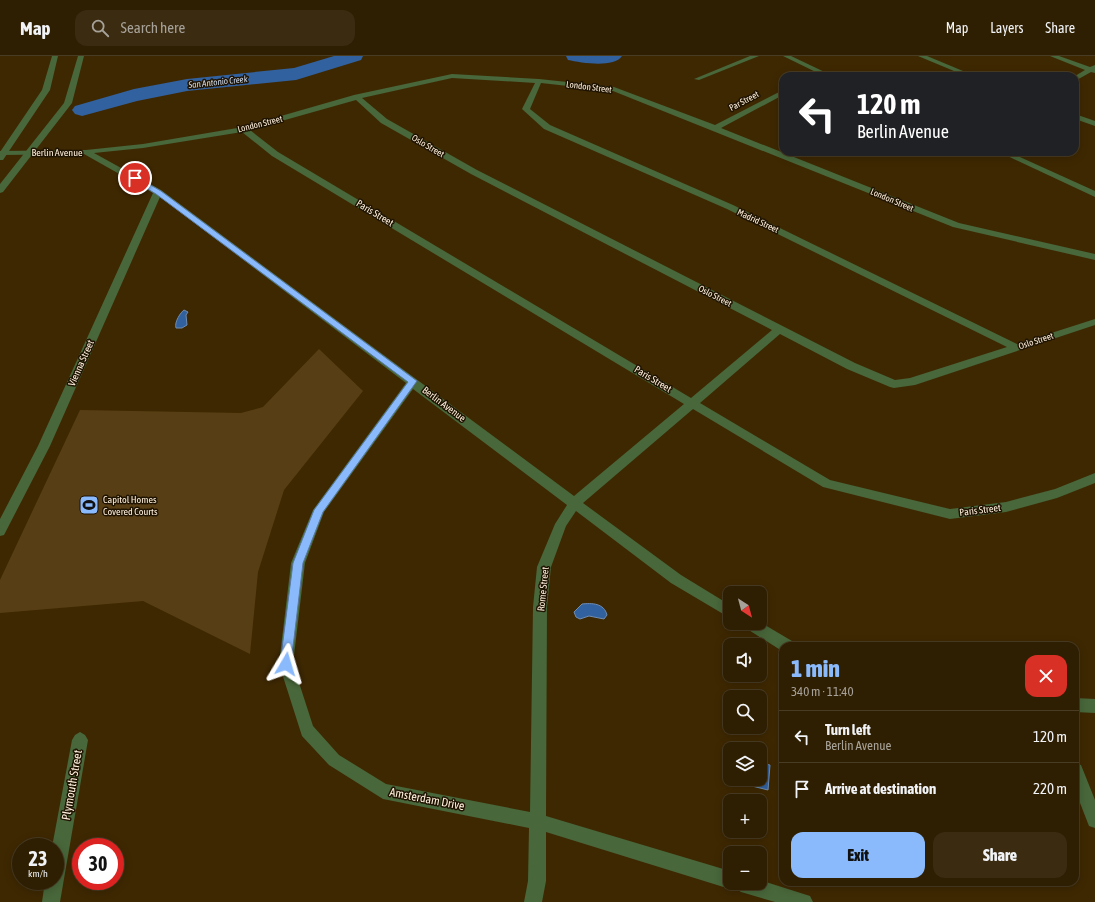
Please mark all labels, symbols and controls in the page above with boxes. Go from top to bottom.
search box [75,10,355,46]
text: Map [20,17,51,39]
icon: search [89,17,111,39]
text: Search here [121,19,185,36]
text: Map [946,20,968,36]
text: Layers [990,20,1023,36]
text: Share [1045,20,1075,36]
water label: San Antonio Creek [187,74,249,90]
street label: London Street [566,79,613,95]
icon: left [791,88,843,140]
text: 120 m [857,88,920,120]
street label: Par Street [727,89,761,113]
street label: London Street [237,113,284,134]
text: Berlin Avenue [857,121,949,142]
street label: Oslo Street [410,133,446,160]
street label: Berlin Avenue [31,147,83,158]
pin [118,161,152,195]
icon: arrive [124,167,146,189]
street label: London Street [869,186,915,214]
street label: Paris Street [354,198,396,228]
street label: Madrid Street [736,207,781,235]
street label: Oslo Street [697,283,734,309]
street label: Oslo Street [1017,331,1055,351]
street label: Vienna Street [66,338,96,388]
street label: Paris Street [632,364,674,394]
street label: Berlin Avenue [420,384,468,424]
sports icon: Capitol Homes Covered Courts [78,494,100,516]
place label: Capitol Homes Covered Courts [103,494,158,517]
street label: Paris Street [959,502,1001,518]
street label: Rome Street [535,566,551,612]
north arrow [723,586,767,630]
map controls [723,586,767,890]
button: sound [723,638,767,682]
position arrow [265,643,307,685]
text: 1 min [791,655,840,682]
button: close [1025,655,1067,697]
text: 340 m · 11:40 [791,684,854,699]
button: search [723,690,767,734]
text: Turn left [825,721,871,738]
icon: left [791,726,813,748]
text: 120 m [1033,728,1067,745]
text: Berlin Avenue [825,738,891,753]
button: layers [723,742,767,786]
street label: Plymouth Street [59,748,85,821]
icon: arrive [791,778,813,800]
text: Arrive at destination [825,780,936,797]
text: 220 m [1033,780,1067,797]
street label: Amsterdam Drive [388,785,466,813]
button: + [723,794,767,838]
button: Exit [791,832,925,878]
button: Share [933,832,1067,878]
speed limit sign: 30 [72,838,124,890]
button: − [723,846,767,890]
text: 23 [29,847,47,870]
text: km/h [28,868,48,879]

